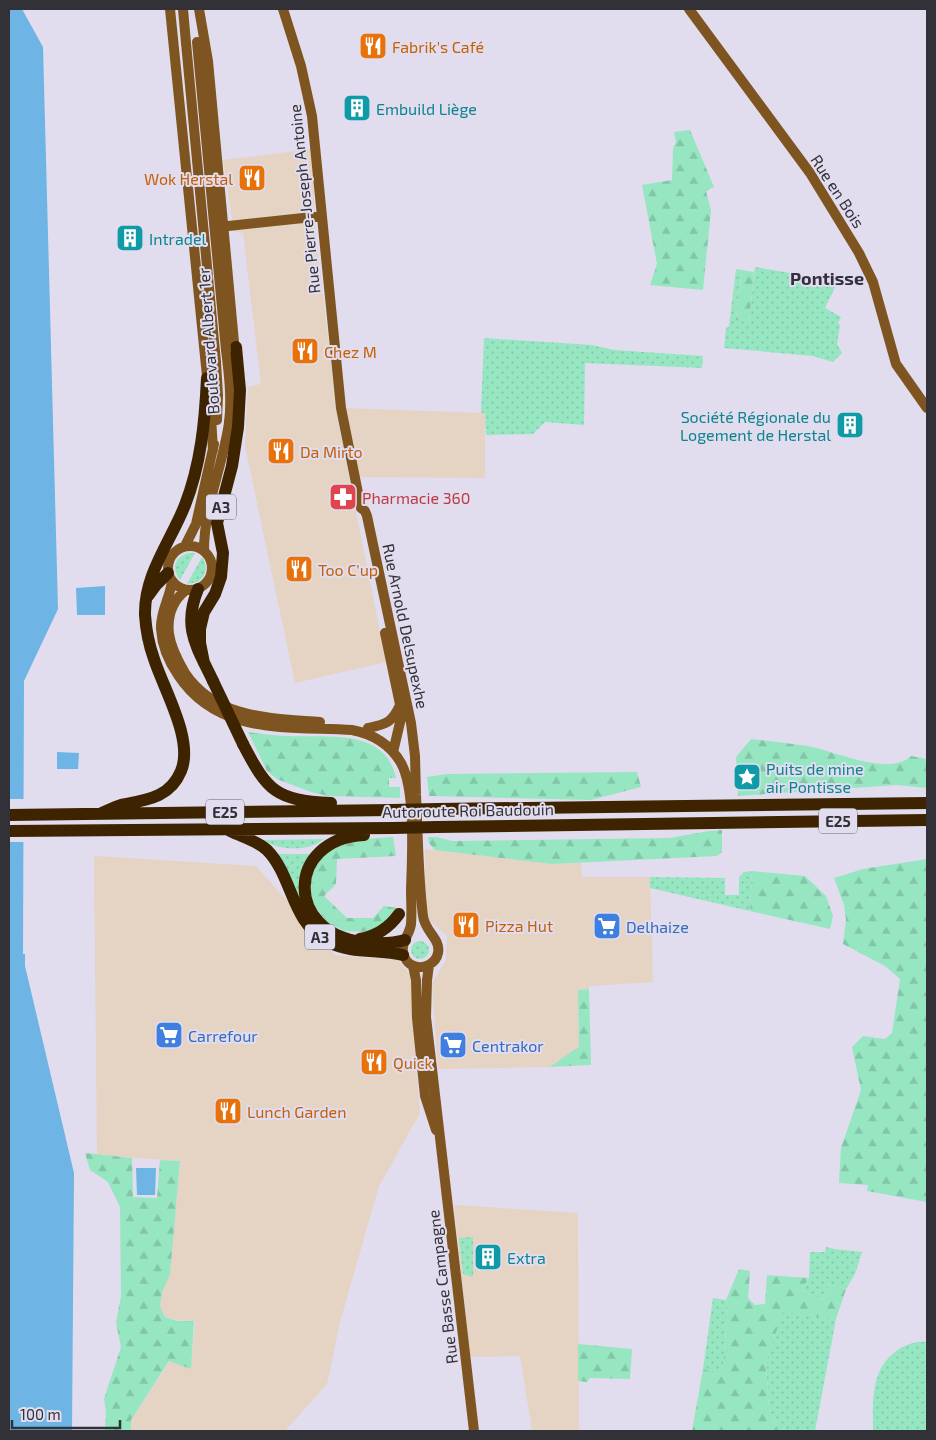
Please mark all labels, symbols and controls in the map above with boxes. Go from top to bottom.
restaurant icon: Fabrik's Café [358,31,388,61]
place label: Fabrik's Café [392,37,484,56]
building icon: Embuild Liège [342,93,372,123]
place label: Embuild Liège [376,99,477,118]
street label: Rue Pierre-Joseph Antoine [285,103,323,295]
street label: Rue en Bois [807,151,869,231]
restaurant icon: Wok Herstal [237,163,267,193]
place label: Wok Herstal [144,169,233,188]
building icon: Intradel [115,223,145,253]
place label: Intradel [149,229,207,248]
street label: Boulevard Albert 1er [193,266,223,415]
district label: Pontisse [790,267,864,289]
restaurant icon: Chez M [290,336,320,366]
place label: Chez M [324,342,377,361]
place label: Société Régionale du Logement de Herstal [680,407,831,444]
building icon: Société Régionale du Logement de Herstal [835,410,865,440]
restaurant icon: Da Mirto [266,436,296,466]
place label: Da Mirto [300,442,363,461]
pharmacy icon: Pharmacie 360 [328,482,358,512]
place label: Pharmacie 360 [362,488,470,507]
road number: A3 [206,494,236,520]
street label: Rue Arnold Delsupexhe [379,542,433,710]
restaurant icon: Too C'up [284,554,314,584]
place label: Too C'up [318,560,378,579]
place label: Puits de mine air Pontisse [766,759,864,796]
place icon: Puits de mine air Pontisse [732,762,762,792]
street label: Autoroute Roi Baudouin [382,799,554,821]
road number: E25 [206,800,244,824]
road number: E25 [819,808,857,834]
restaurant icon: Pizza Hut [451,910,481,940]
supermarket icon: Delhaize [592,911,622,941]
place label: Pizza Hut [485,916,553,935]
place label: Delhaize [626,917,689,936]
road number: A3 [305,924,335,950]
supermarket icon: Carrefour [154,1020,184,1050]
place label: Carrefour [188,1026,258,1045]
supermarket icon: Centrakor [438,1030,468,1060]
place label: Centrakor [472,1036,544,1055]
restaurant icon: Quick [359,1047,389,1077]
place label: Quick [393,1053,433,1073]
restaurant icon: Lunch Garden [213,1096,243,1126]
place label: Lunch Garden [247,1102,346,1121]
street label: Rue Basse Campagne [423,1209,461,1365]
building icon: Extra [473,1242,503,1272]
place label: Extra [507,1248,546,1267]
scale bar [12,1398,120,1430]
text: 100 m [20,1405,61,1423]

